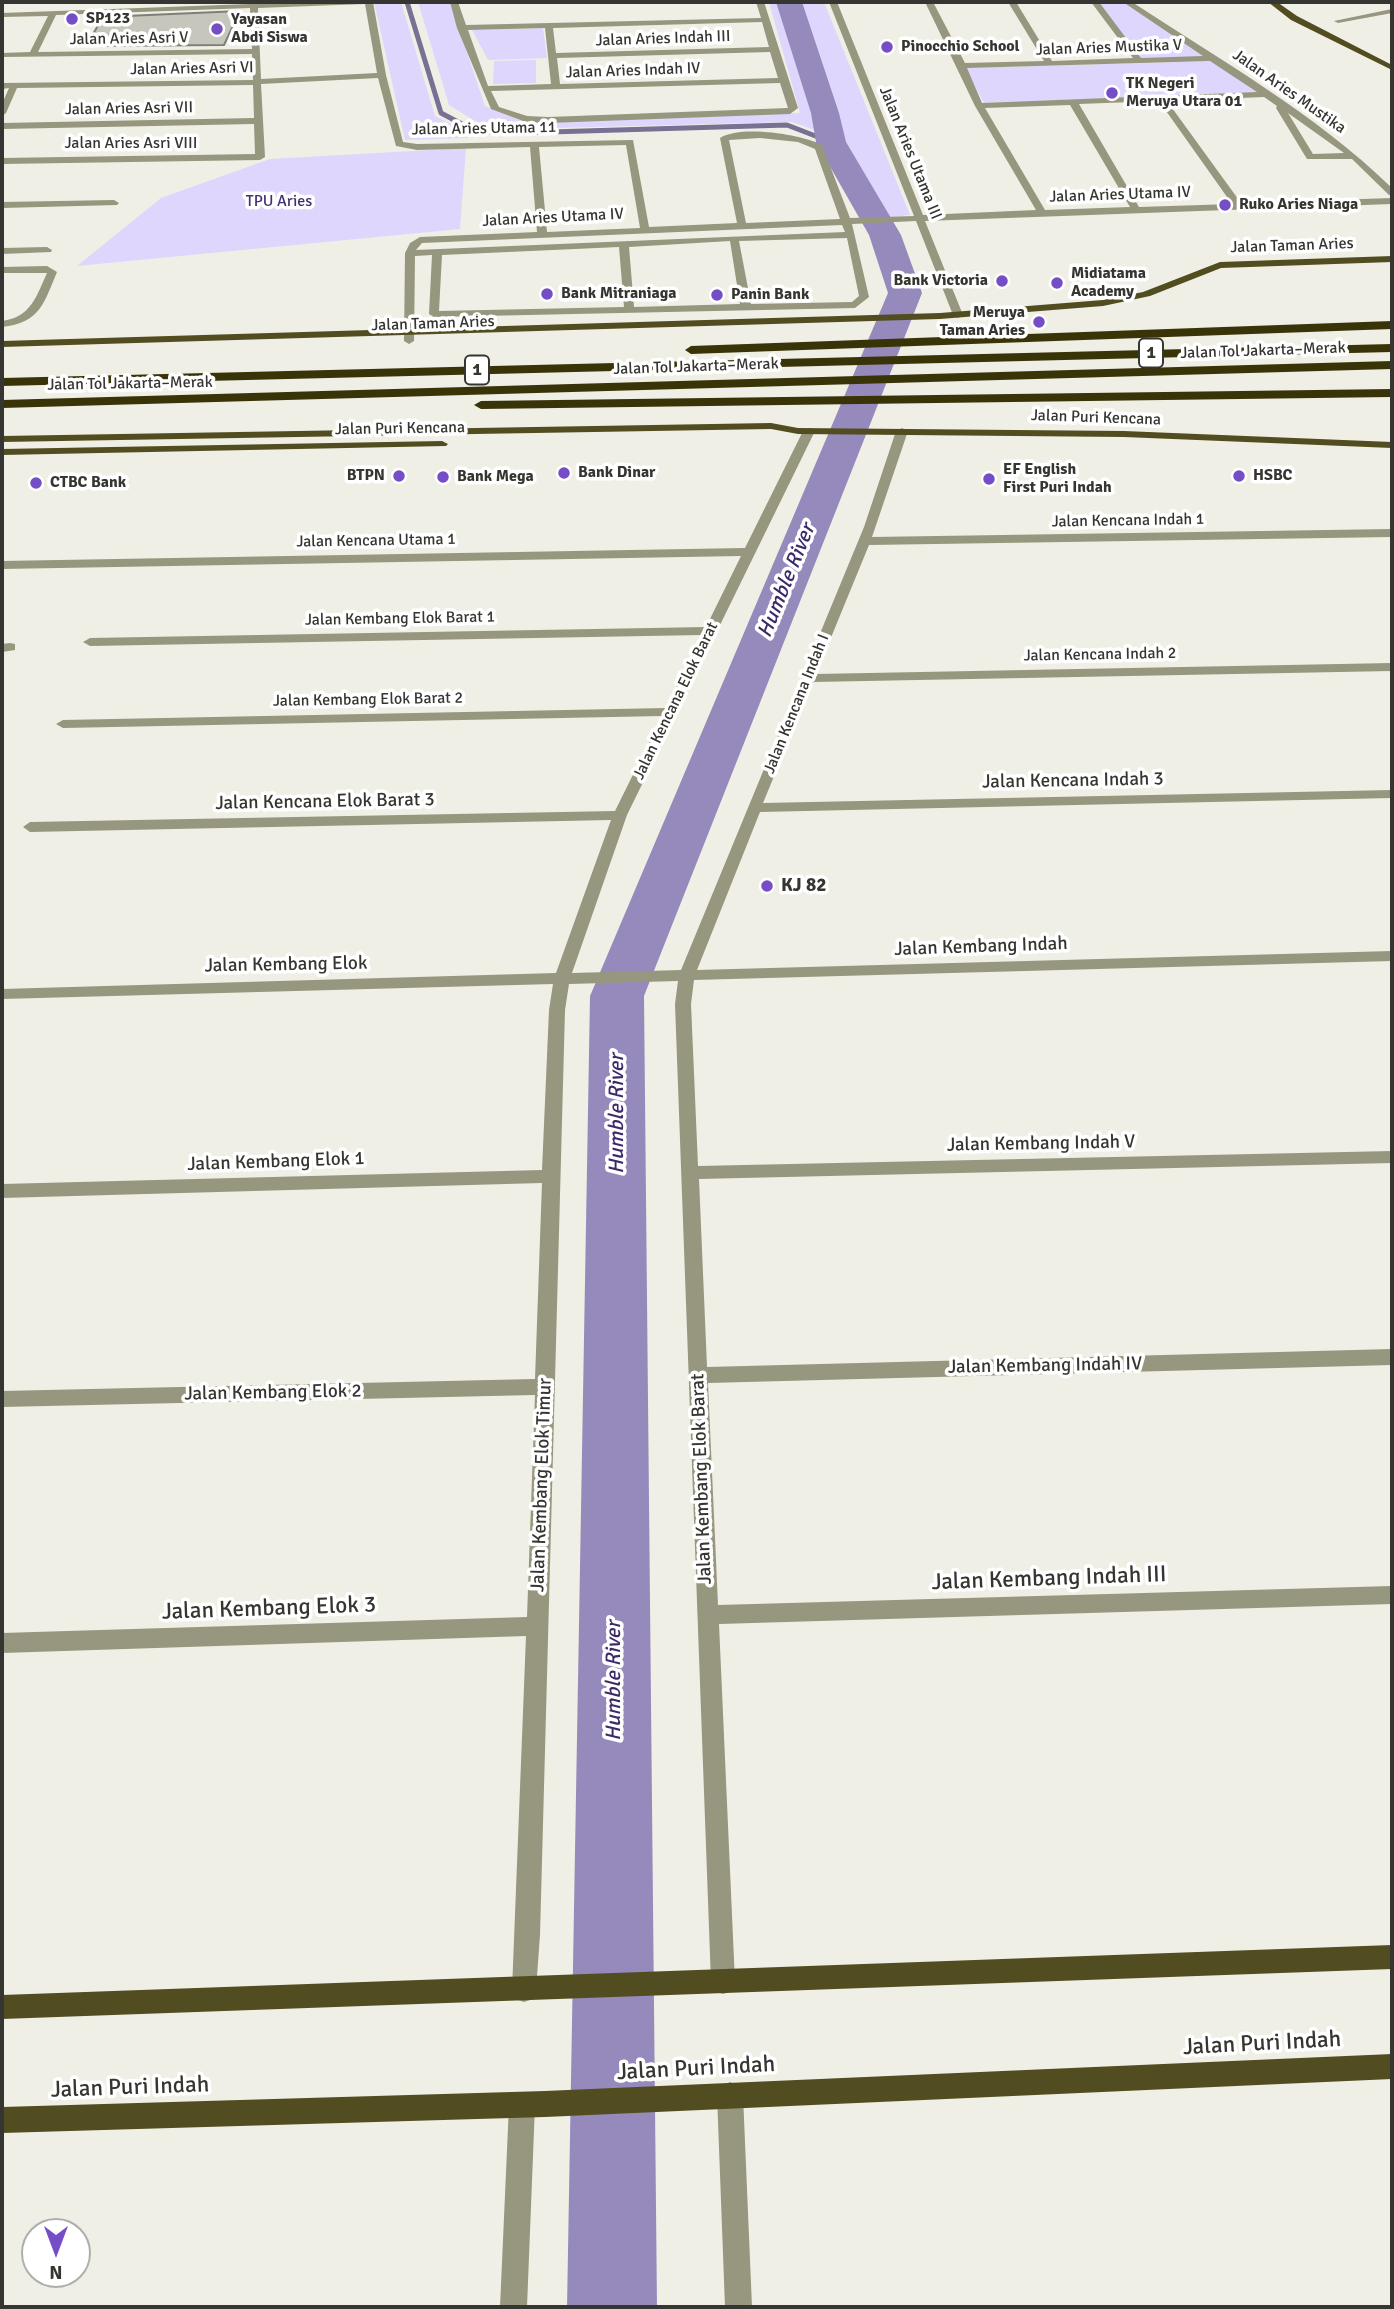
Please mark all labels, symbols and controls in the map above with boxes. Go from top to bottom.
place label: SP123 [86,9,130,29]
place label: Yayasan Abdi Siswa [231,10,308,48]
marker: SP123 [64,11,80,27]
marker: Yayasan Abdi Siswa [209,21,225,37]
street label: Jalan Aries Indah III [595,27,731,51]
street label: Jalan Aries Asri V [69,28,189,50]
street label: Jalan Aries Mustika V [1036,36,1182,60]
place label: Pinocchio School [901,37,1020,57]
marker: Pinocchio School [879,39,895,55]
street label: Jalan Aries Mustika [1229,46,1349,138]
street label: Jalan Aries Asri VI [130,58,254,80]
street label: Jalan Aries Indah IV [565,59,701,83]
place label: TK Negeri Meruya Utara 01 [1126,74,1242,112]
street label: Jalan Aries Utama III [875,84,945,222]
marker: TK Negeri Meruya Utara 01 [1104,85,1120,101]
street label: Jalan Aries Asri VII [65,98,193,120]
street label: Jalan Aries Utama 11 [411,118,557,140]
street label: Jalan Aries Asri VIII [65,134,197,154]
street label: Jalan Aries Utama IV [1049,183,1191,207]
park label: TPU Aries [246,192,312,212]
place label: Ruko Aries Niaga [1239,195,1358,215]
marker: Ruko Aries Niaga [1217,197,1233,213]
street label: Jalan Aries Utama IV [482,205,624,231]
street label: Jalan Taman Aries [1230,234,1354,258]
place label: Midiatama Academy [1071,264,1146,302]
place label: Bank Victoria [893,271,988,291]
marker: Bank Victoria [994,273,1010,289]
marker: Midiatama Academy [1049,275,1065,291]
place label: Bank Mitraniaga [561,284,677,304]
place label: Panin Bank [731,285,809,305]
marker: Bank Mitraniaga [539,286,555,302]
marker: Panin Bank [709,287,725,303]
place label: Meruya Taman Aries [940,303,1025,341]
street label: Jalan Taman Aries [371,312,495,336]
marker: Meruya Taman Aries [1031,314,1047,330]
road number: 1 [1139,338,1163,368]
street label: Jalan Tol Jakarta–Merak [1180,339,1346,363]
street label: Jalan Tol Jakarta–Merak [613,355,779,379]
road number: 1 [465,356,489,384]
street label: Jalan Tol Jakarta–Merak [47,373,213,395]
street label: Jalan Puri Kencana [1031,406,1161,430]
street label: Jalan Puri Kencana [335,418,465,440]
place label: EF English First Puri Indah [1003,460,1112,498]
place label: Bank Dinar [578,463,655,483]
marker: Bank Dinar [556,465,572,481]
place label: BTPN [347,466,385,486]
place label: HSBC [1253,466,1292,486]
place label: Bank Mega [457,467,534,487]
marker: BTPN [391,468,407,484]
marker: HSBC [1231,468,1247,484]
marker: Bank Mega [435,469,451,485]
marker: EF English First Puri Indah [981,471,997,487]
place label: CTBC Bank [50,473,126,493]
marker: CTBC Bank [28,475,44,491]
street label: Jalan Kencana Indah 1 [1051,510,1205,532]
water label: Humble River [753,521,821,641]
street label: Jalan Kencana Utama 1 [296,530,456,552]
street label: Jalan Kembang Elok Barat 1 [305,608,495,630]
street label: Jalan Kencana Elok Barat [630,619,722,783]
street label: Jalan Kencana Indah I [760,631,834,777]
street label: Jalan Kencana Indah 2 [1023,644,1177,666]
street label: Jalan Kembang Elok Barat 2 [273,689,463,711]
street label: Jalan Kencana Indah 3 [982,768,1164,794]
street label: Jalan Kencana Elok Barat 3 [215,789,435,815]
place label: KJ 82 [781,875,826,897]
marker: KJ 82 [759,878,775,894]
street label: Jalan Kembang Indah [894,933,1068,961]
street label: Jalan Kembang Elok [204,952,368,978]
water label: Humble River [604,1054,630,1174]
street label: Jalan Kembang Indah V [947,1131,1135,1157]
street label: Jalan Kembang Elok 1 [187,1148,365,1176]
street label: Jalan Kembang Indah IV [948,1353,1142,1379]
street label: Jalan Kembang Elok Barat [687,1373,717,1585]
street label: Jalan Kembang Elok Timur [527,1378,557,1592]
street label: Jalan Kembang Elok 2 [184,1380,362,1406]
street label: Jalan Kembang Indah III [931,1561,1167,1597]
street label: Jalan Kembang Elok 3 [161,1591,377,1627]
water label: Humble River [601,1621,627,1741]
street label: Jalan Puri Indah [1182,2026,1342,2062]
street label: Jalan Puri Indah [616,2051,776,2087]
street label: Jalan Puri Indah [50,2071,210,2105]
north arrow [21,2218,91,2288]
text: N [49,2260,63,2284]

